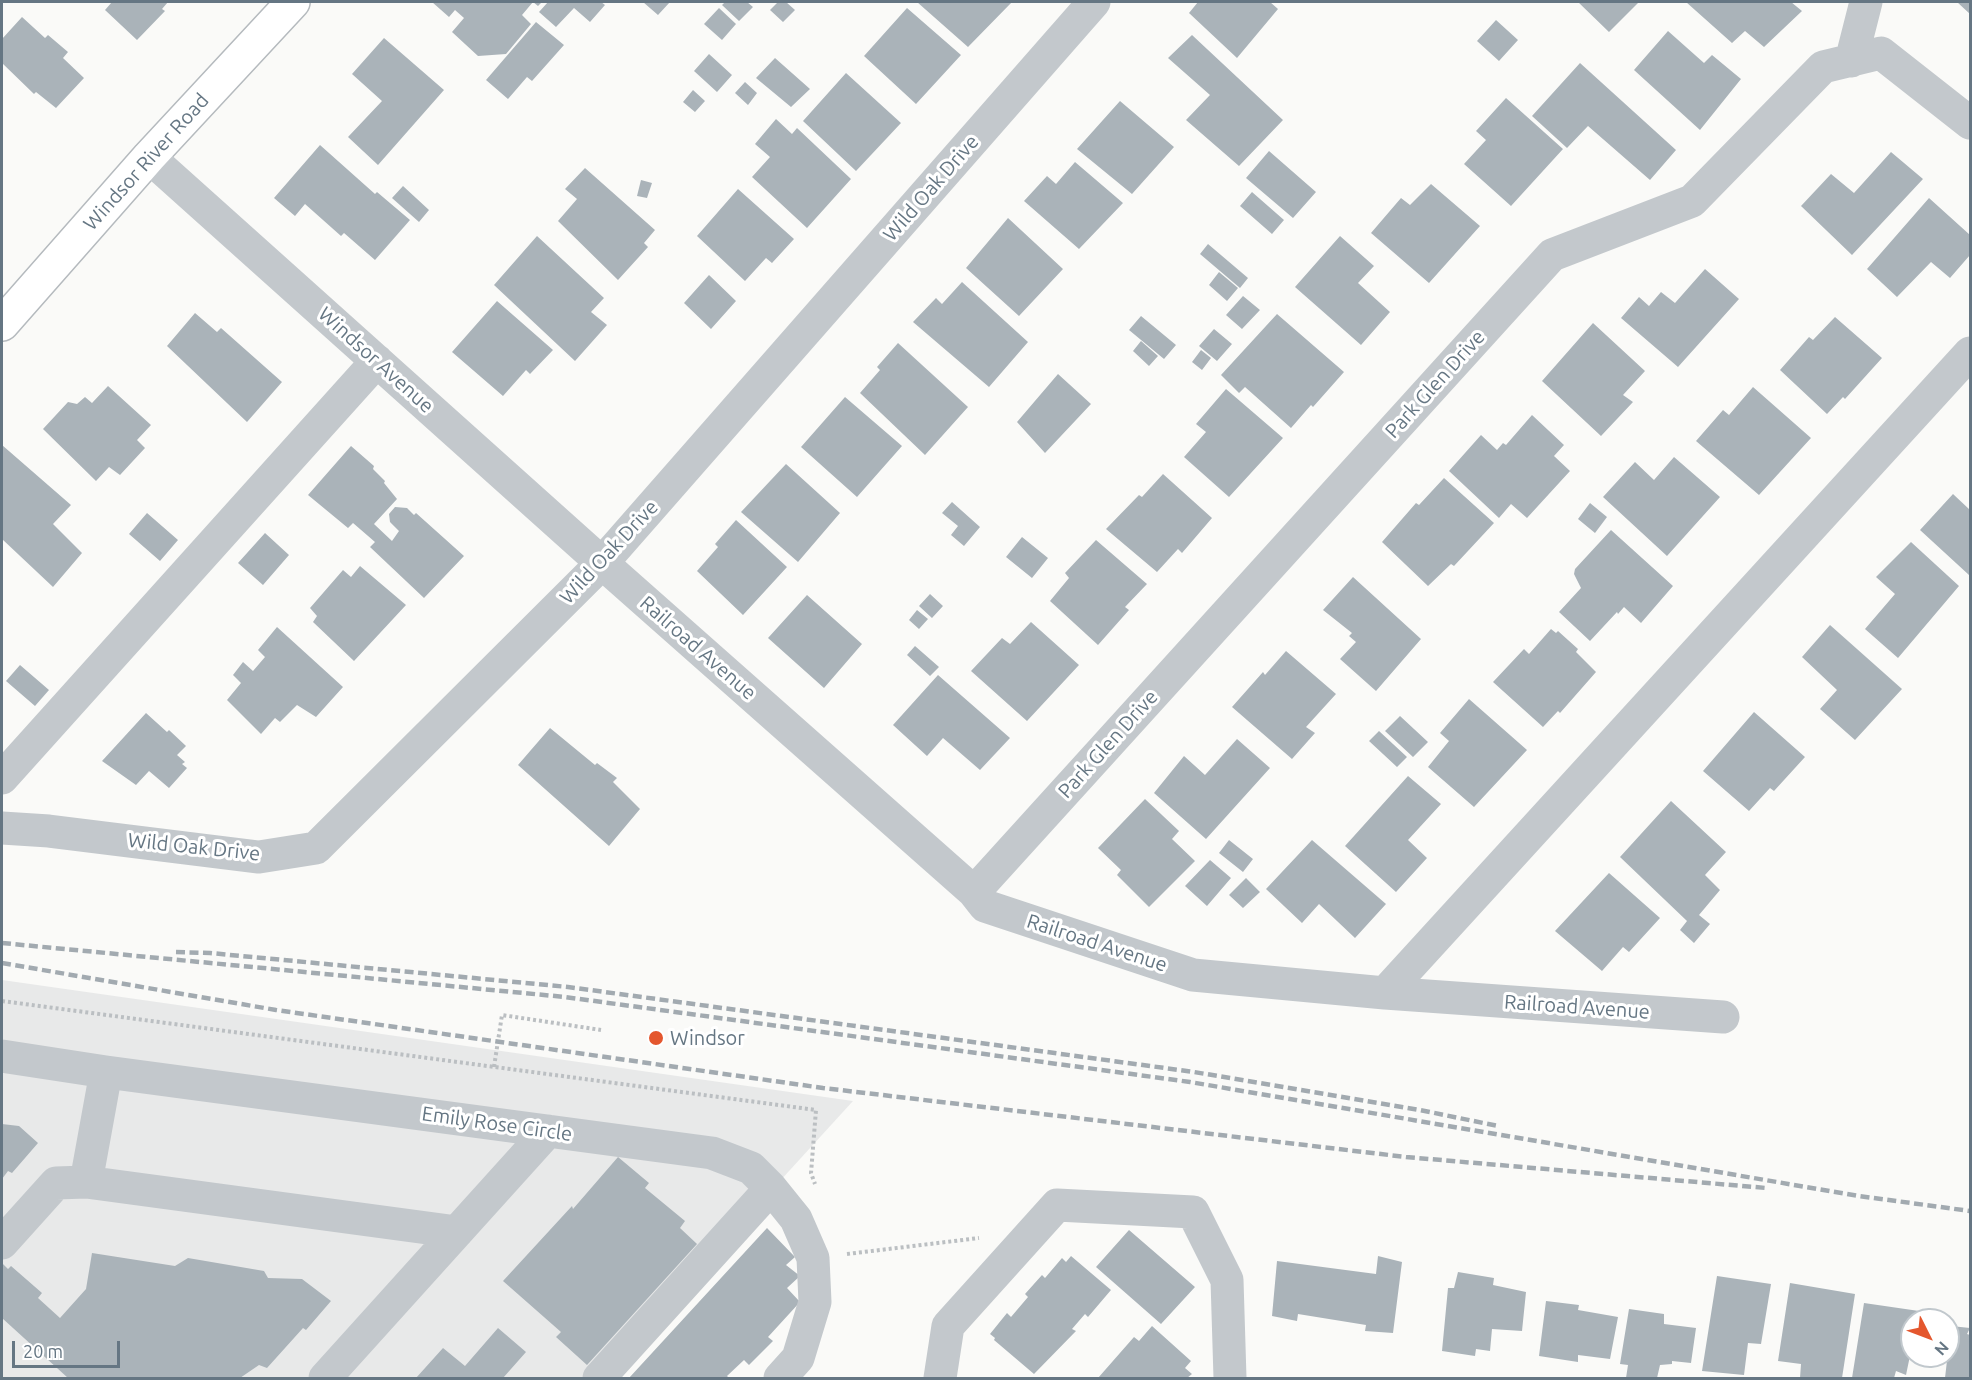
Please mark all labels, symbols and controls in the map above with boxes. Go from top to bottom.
street label: Windsor River Road [78,89,214,235]
street label: Wild Oak Drive [878,130,984,246]
street label: Windsor Avenue [313,302,439,418]
street label: Park Glen Drive [1380,325,1490,443]
street label: Wild Oak Drive [555,495,663,609]
street label: Railroad Avenue [635,591,761,705]
street label: Park Glen Drive [1053,685,1163,803]
street label: Wild Oak Drive [127,828,261,866]
street label: Railroad Avenue [1024,909,1170,977]
street label: Railroad Avenue [1503,990,1651,1024]
place label: Windsor [670,1026,745,1050]
marker: Windsor [647,1029,665,1047]
street label: Emily Rose Circle [420,1102,574,1146]
north arrow [1900,1308,1960,1368]
scale bar [15,1329,123,1367]
text: N [1931,1338,1953,1359]
text: 20 m [23,1341,63,1361]

